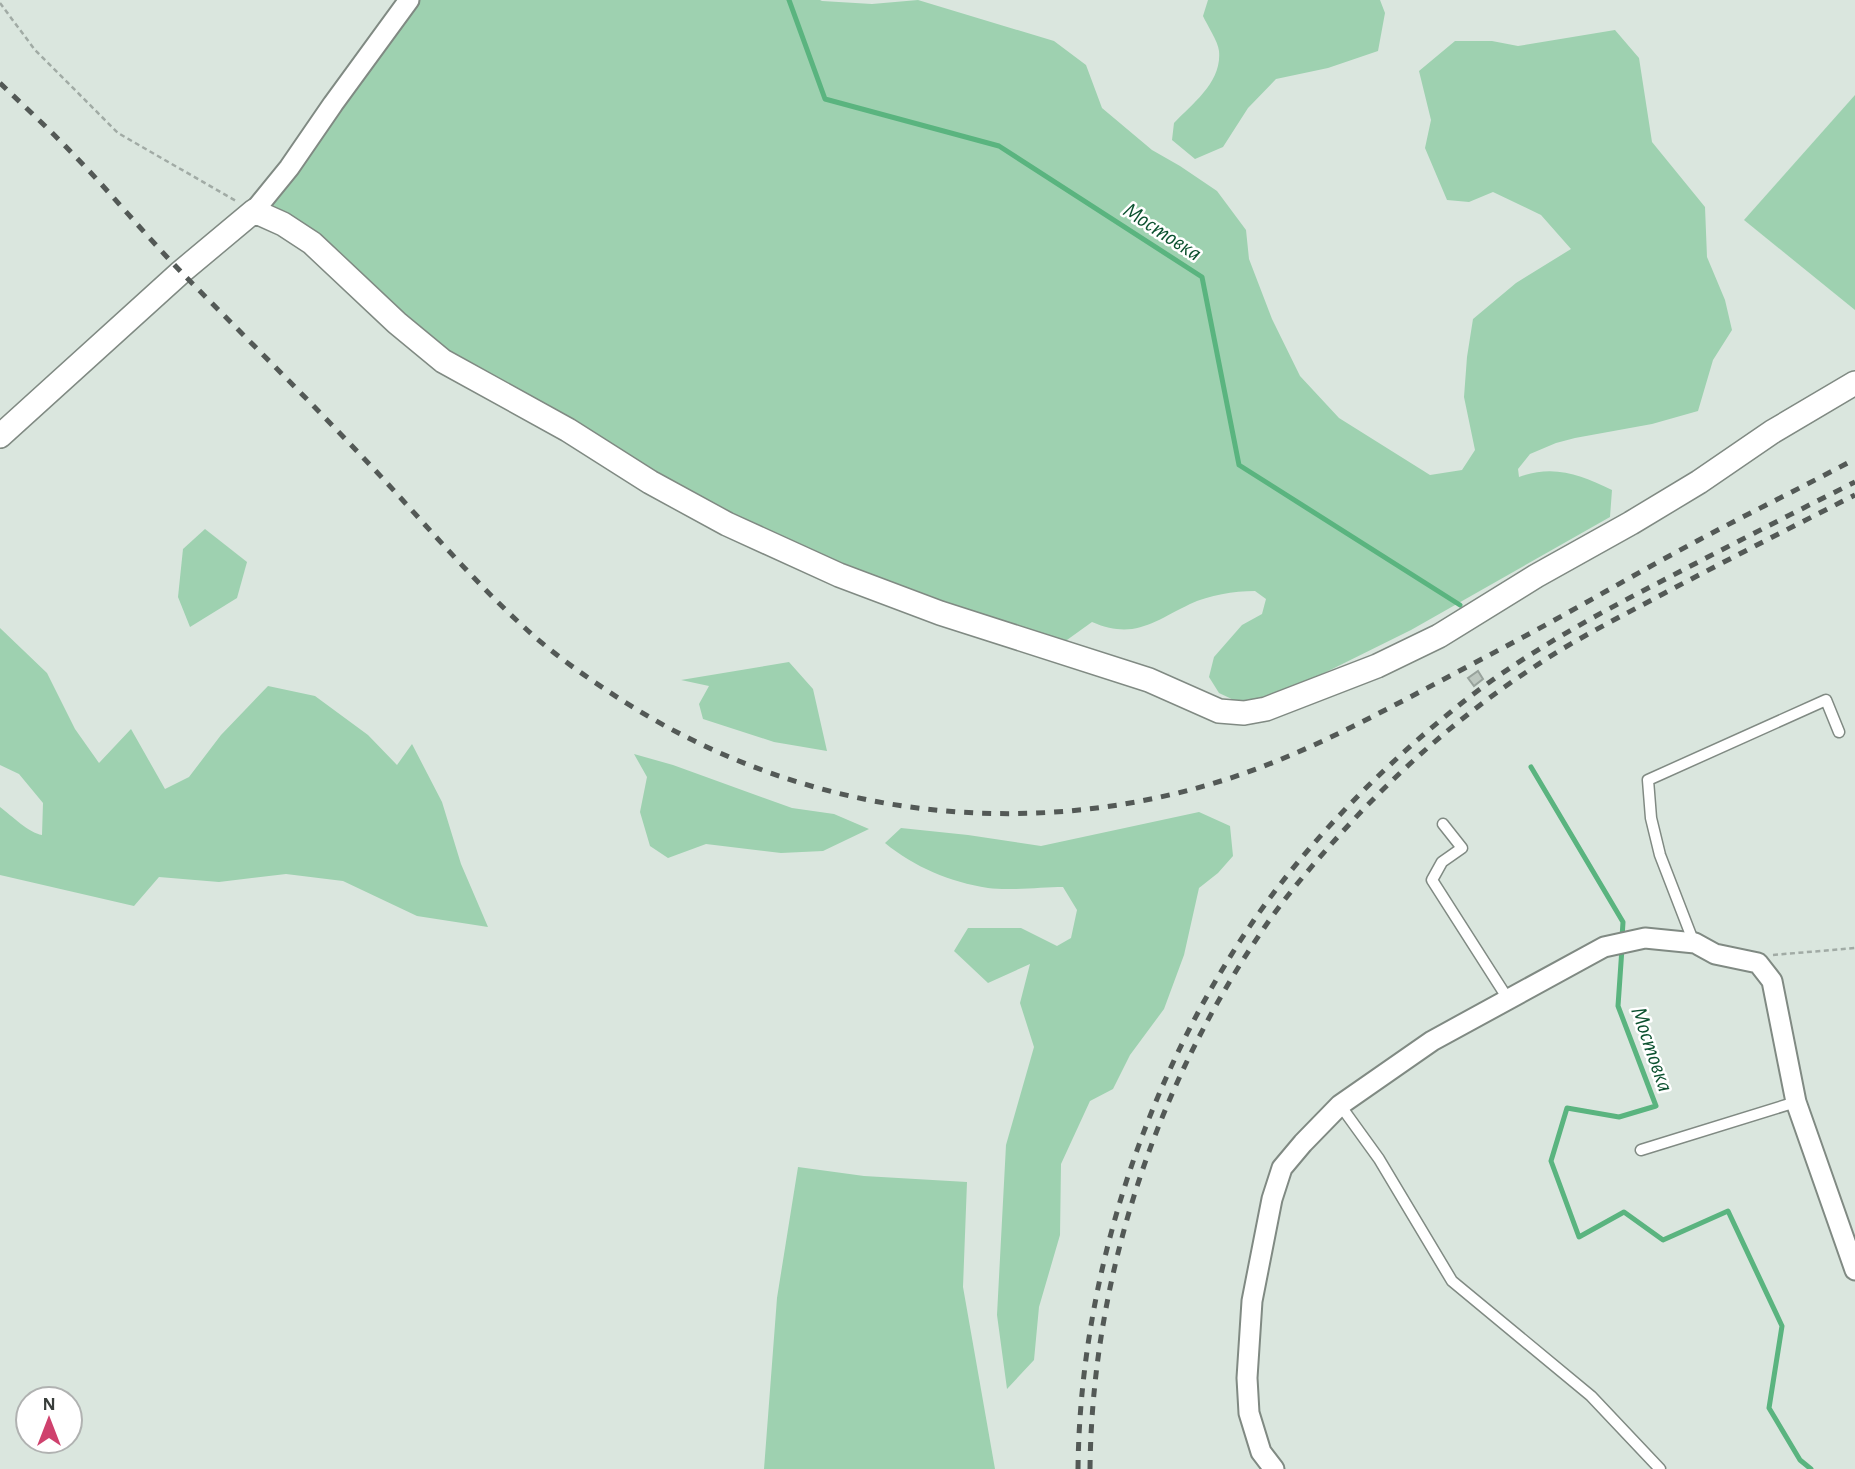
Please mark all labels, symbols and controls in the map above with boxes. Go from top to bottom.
water label: Мостовка [1119,199,1205,266]
water label: Мостовка [1626,1004,1677,1095]
north arrow [14,1385,84,1455]
text: N [42,1395,56,1414]

